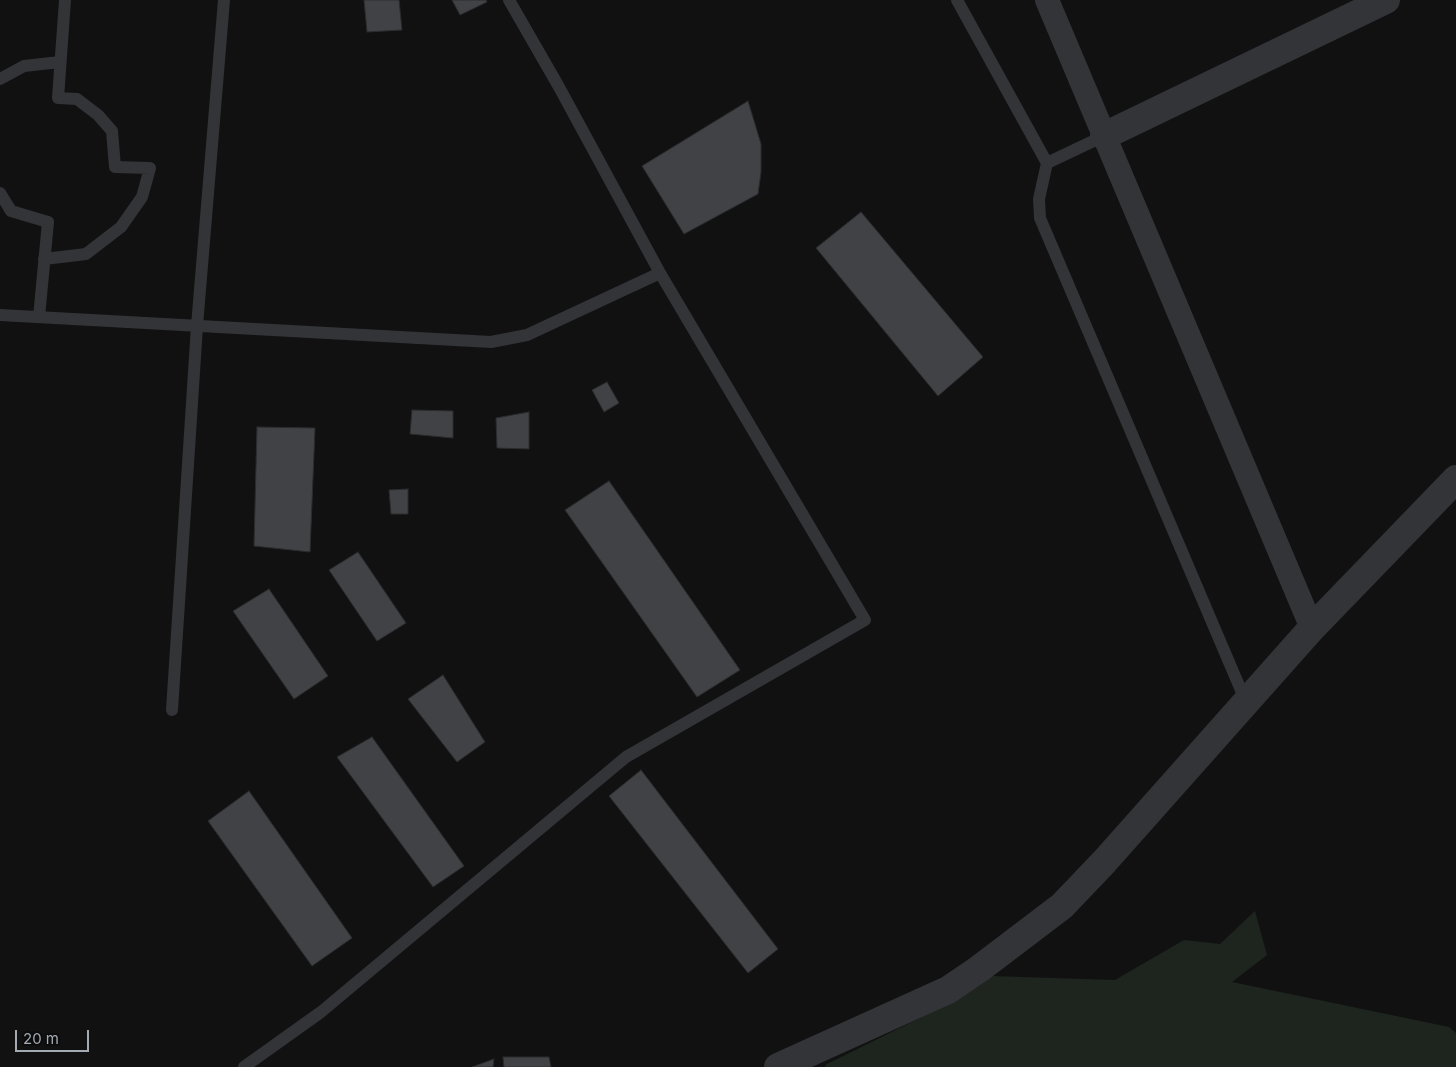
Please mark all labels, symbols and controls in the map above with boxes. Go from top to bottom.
scale bar [18,1020,91,1052]
text: 20 m [23,1029,59,1048]

